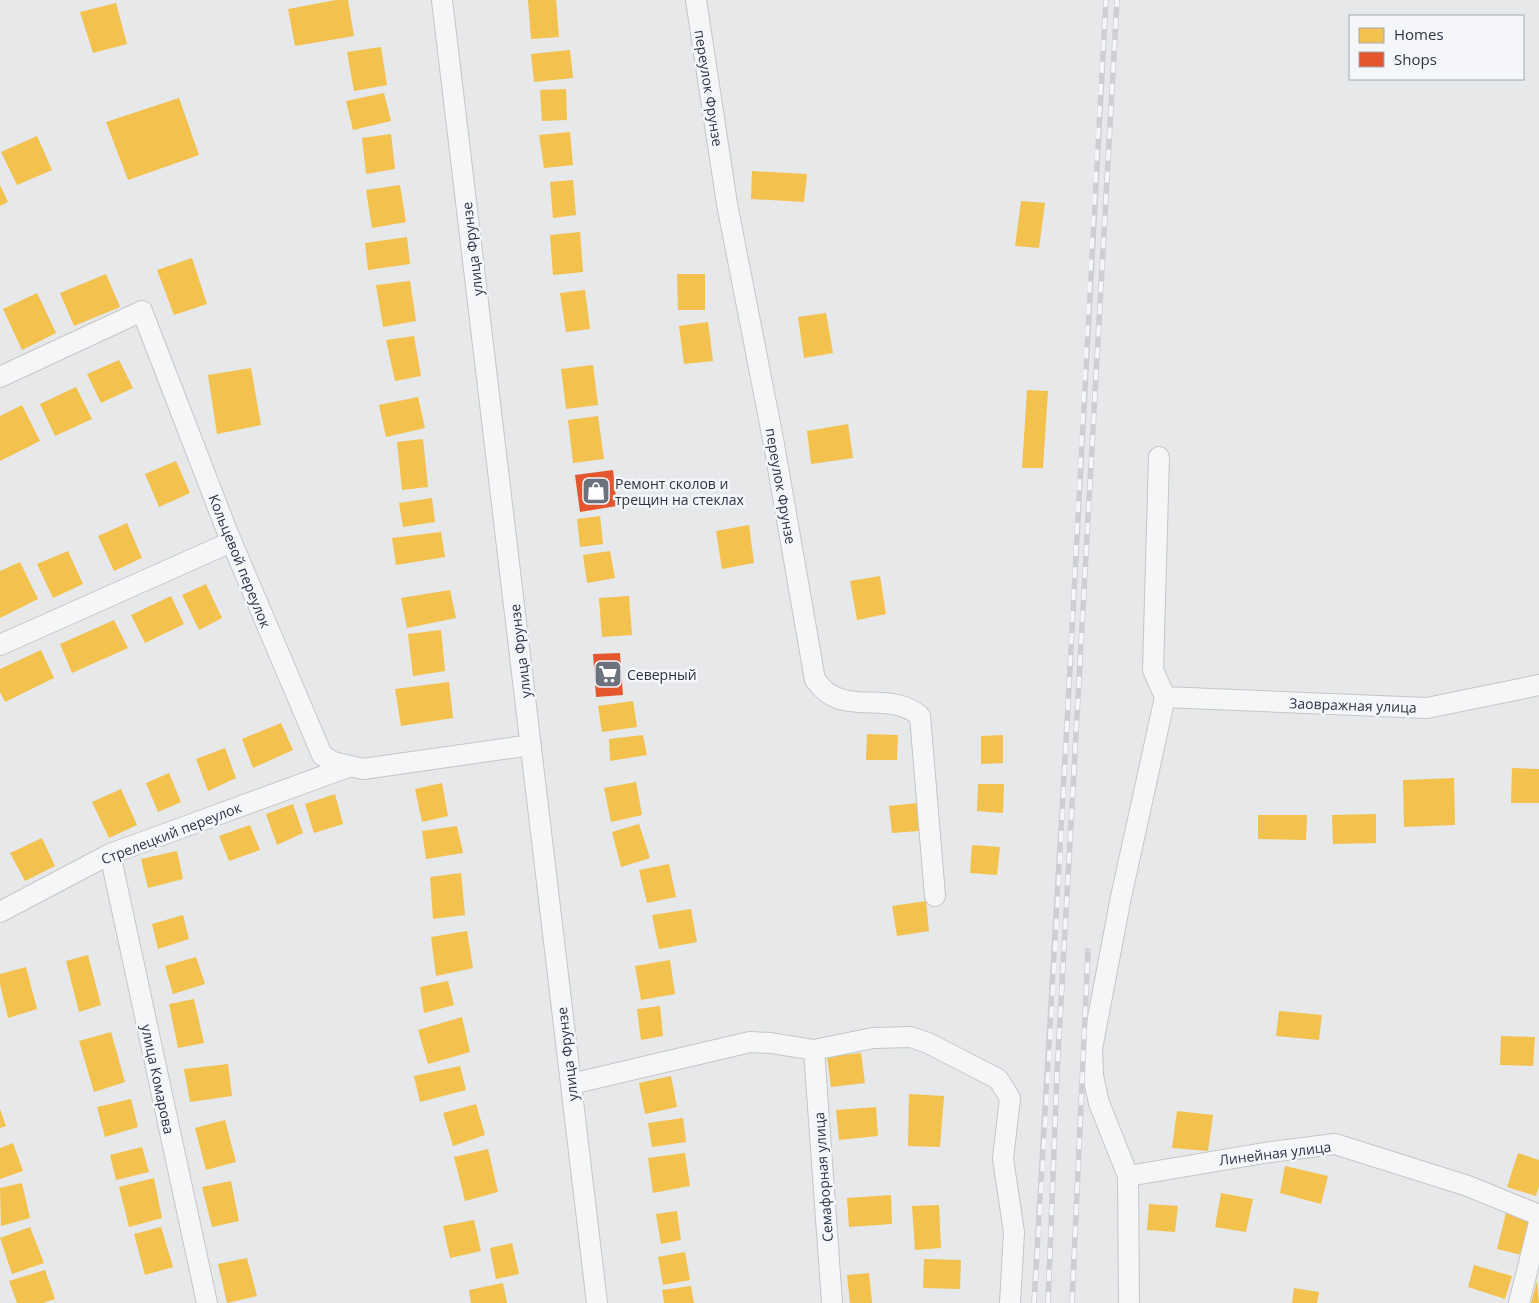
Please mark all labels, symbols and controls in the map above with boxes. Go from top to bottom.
legend [1349,15,1524,80]
text: Homes [1394,24,1444,44]
street label: переулок Фрунзе [690,28,728,148]
text: Shops [1394,49,1437,69]
street label: улица Фрунзе [457,201,487,297]
street label: переулок Фрунзе [761,426,801,546]
place label: Ремонт сколов и трещин на стеклах [615,474,744,509]
shop icon: Ремонт сколов и трещин на стеклах [581,476,611,506]
street label: Кольцевой переулок [204,491,276,631]
street label: улица Фрунзе [505,603,535,699]
supermarket icon: Северный [593,659,623,689]
place label: Северный [627,665,697,684]
street label: Заовражная улица [1289,693,1417,717]
street label: Стрелецкий переулок [98,797,245,869]
street label: улица Фрунзе [552,1006,582,1102]
street label: улица Комарова [137,1022,179,1136]
street label: Семафорная улица [809,1111,837,1243]
street label: Линейная улица [1218,1137,1332,1169]

